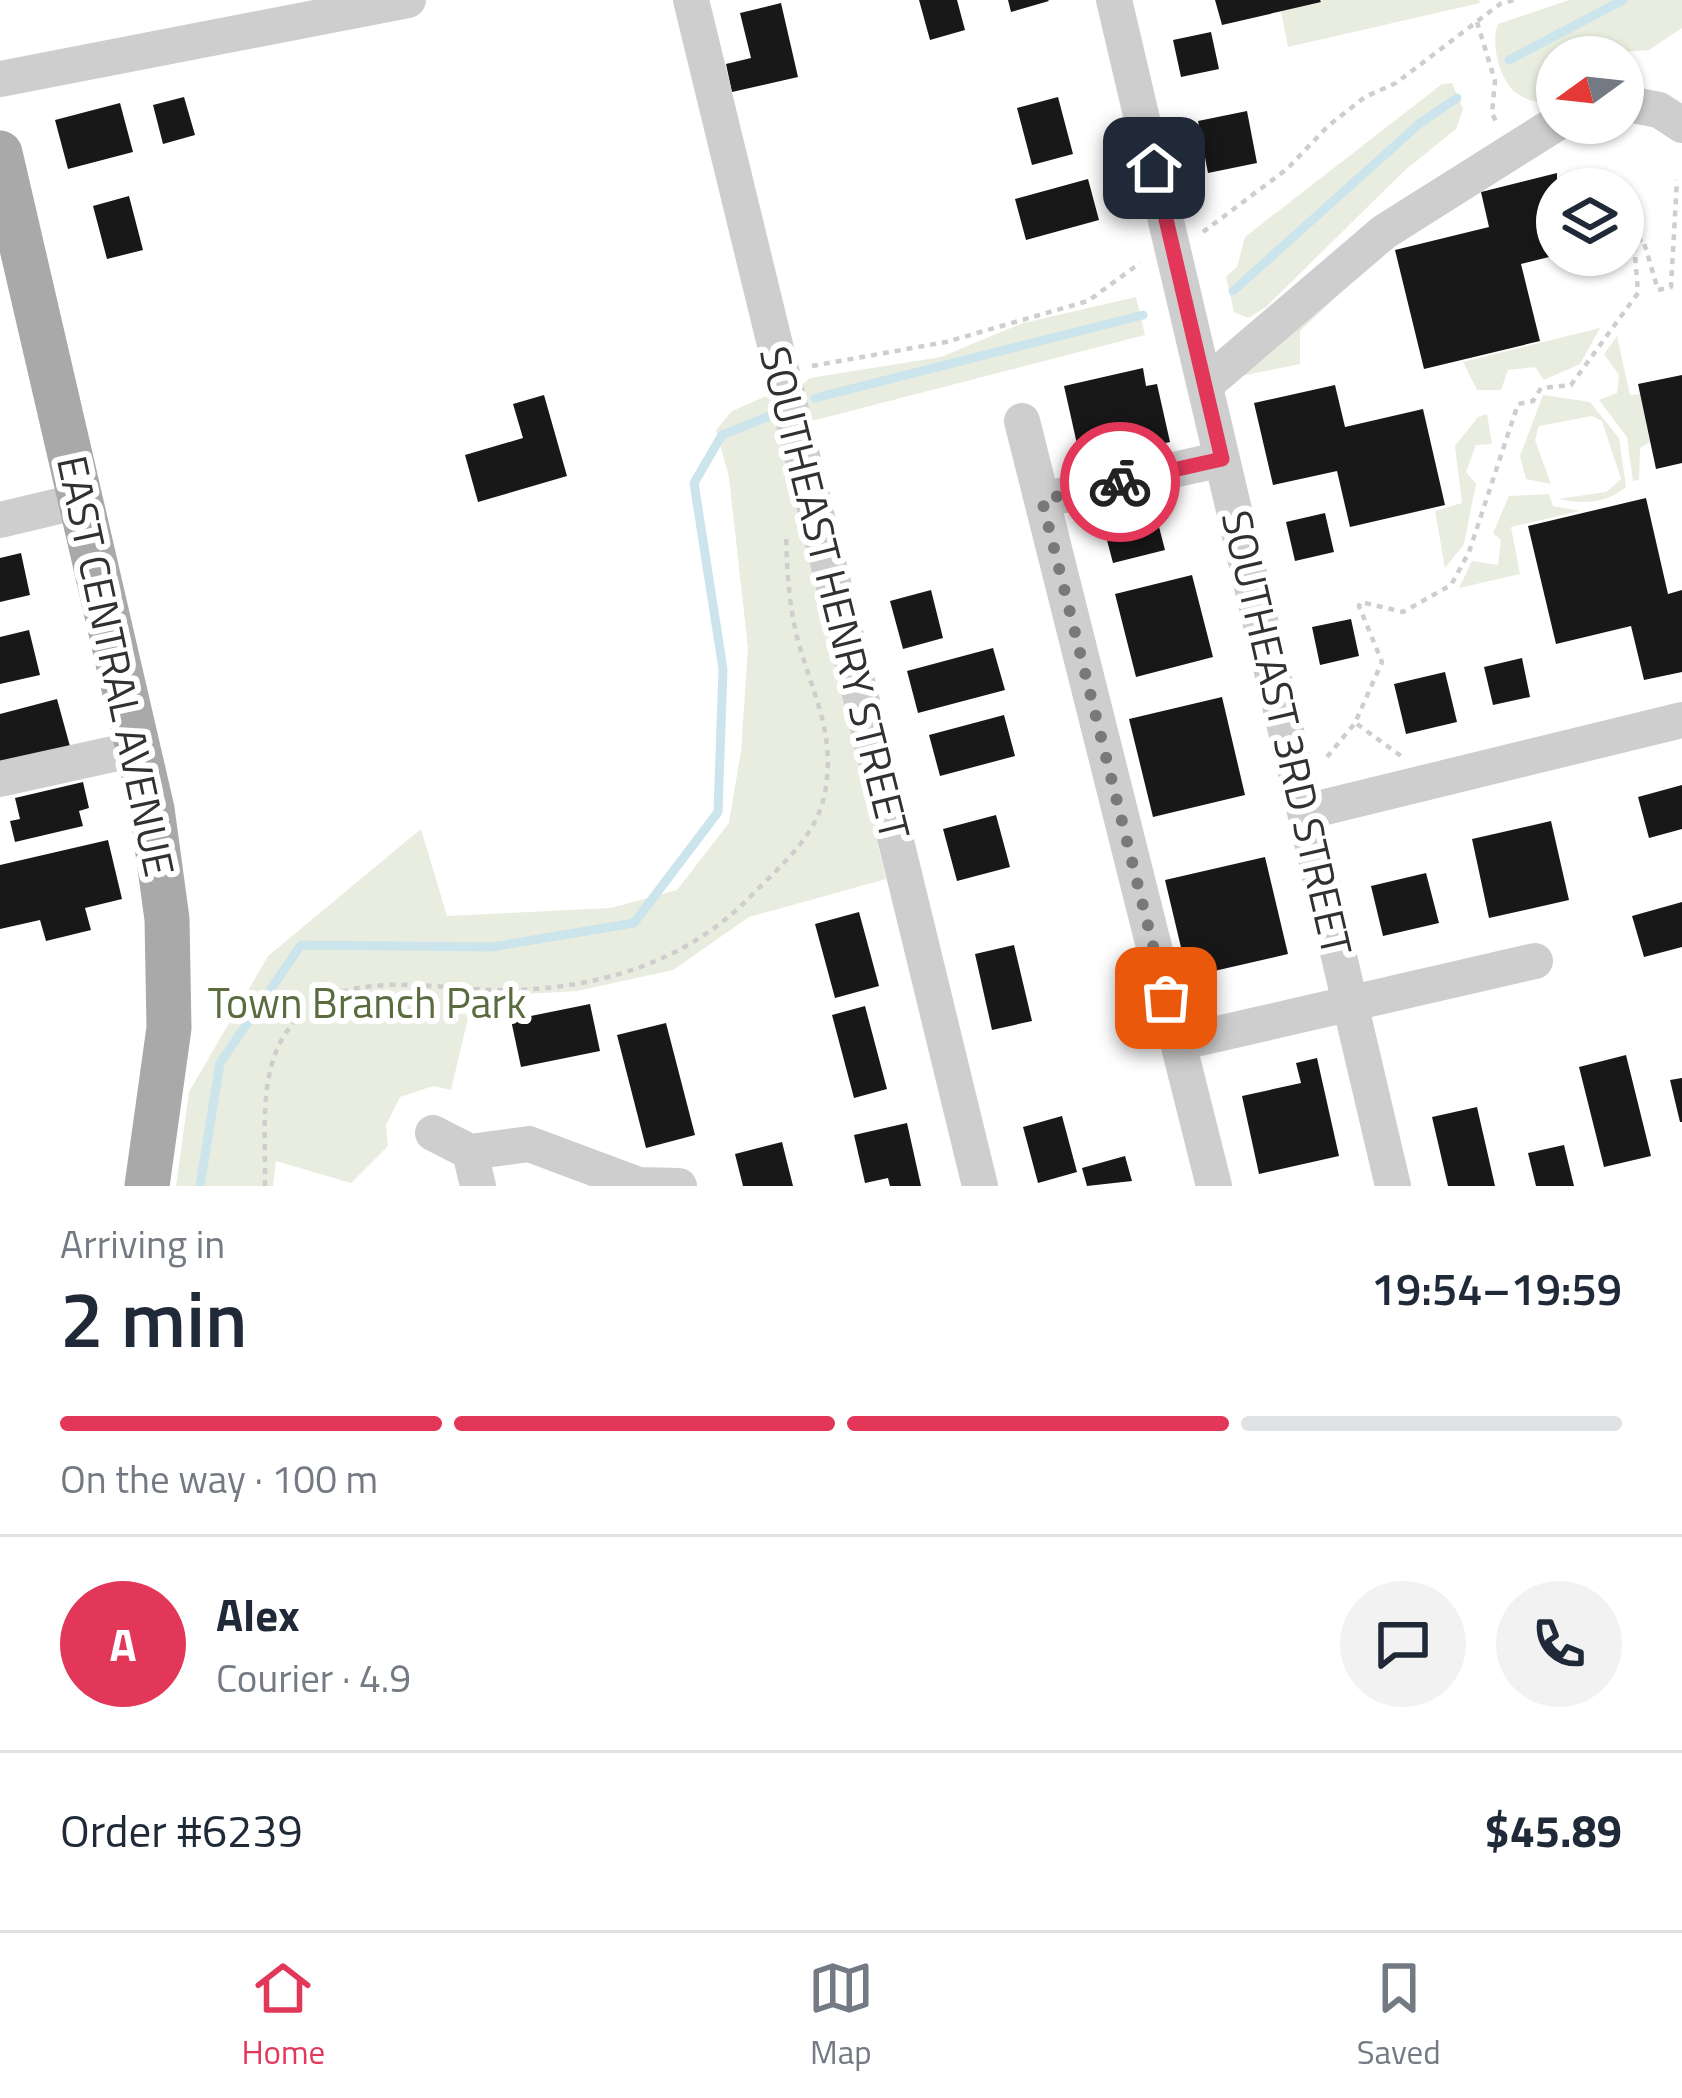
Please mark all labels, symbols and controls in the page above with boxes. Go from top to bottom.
north arrow [1536,36,1644,144]
map controls [1536,36,1644,276]
pin [1103,117,1205,219]
icon: home [1121,135,1187,201]
button: layers [1536,168,1644,276]
street label: SOUTHEAST HENRY STREET [744,339,928,846]
courier [1060,422,1180,542]
street label: EAST CENTRAL AVENUE [41,449,193,882]
icon: bike [1087,449,1153,515]
street label: SOUTHEAST 3RD STREET [1206,504,1370,962]
pin [1115,947,1217,1049]
icon: bag [1133,965,1199,1031]
park label: Town Branch Park [208,970,526,1034]
text: Arriving in [60,1214,225,1273]
text: 19:54–19:59 [1371,1254,1622,1322]
text: 2 min [60,1259,248,1377]
text: On the way · 100 m [60,1449,378,1508]
text: Alex [216,1580,300,1648]
button: chat [1340,1581,1466,1707]
button: phone [1496,1581,1622,1707]
text: A [109,1610,137,1678]
text: Courier · 4.9 [216,1648,411,1707]
text: Order #6239 [60,1796,303,1864]
text: $45.89 [1484,1796,1622,1864]
tab: Home [241,1955,325,2077]
tab: Map [808,1955,874,2077]
tab: Saved [1357,1955,1441,2077]

